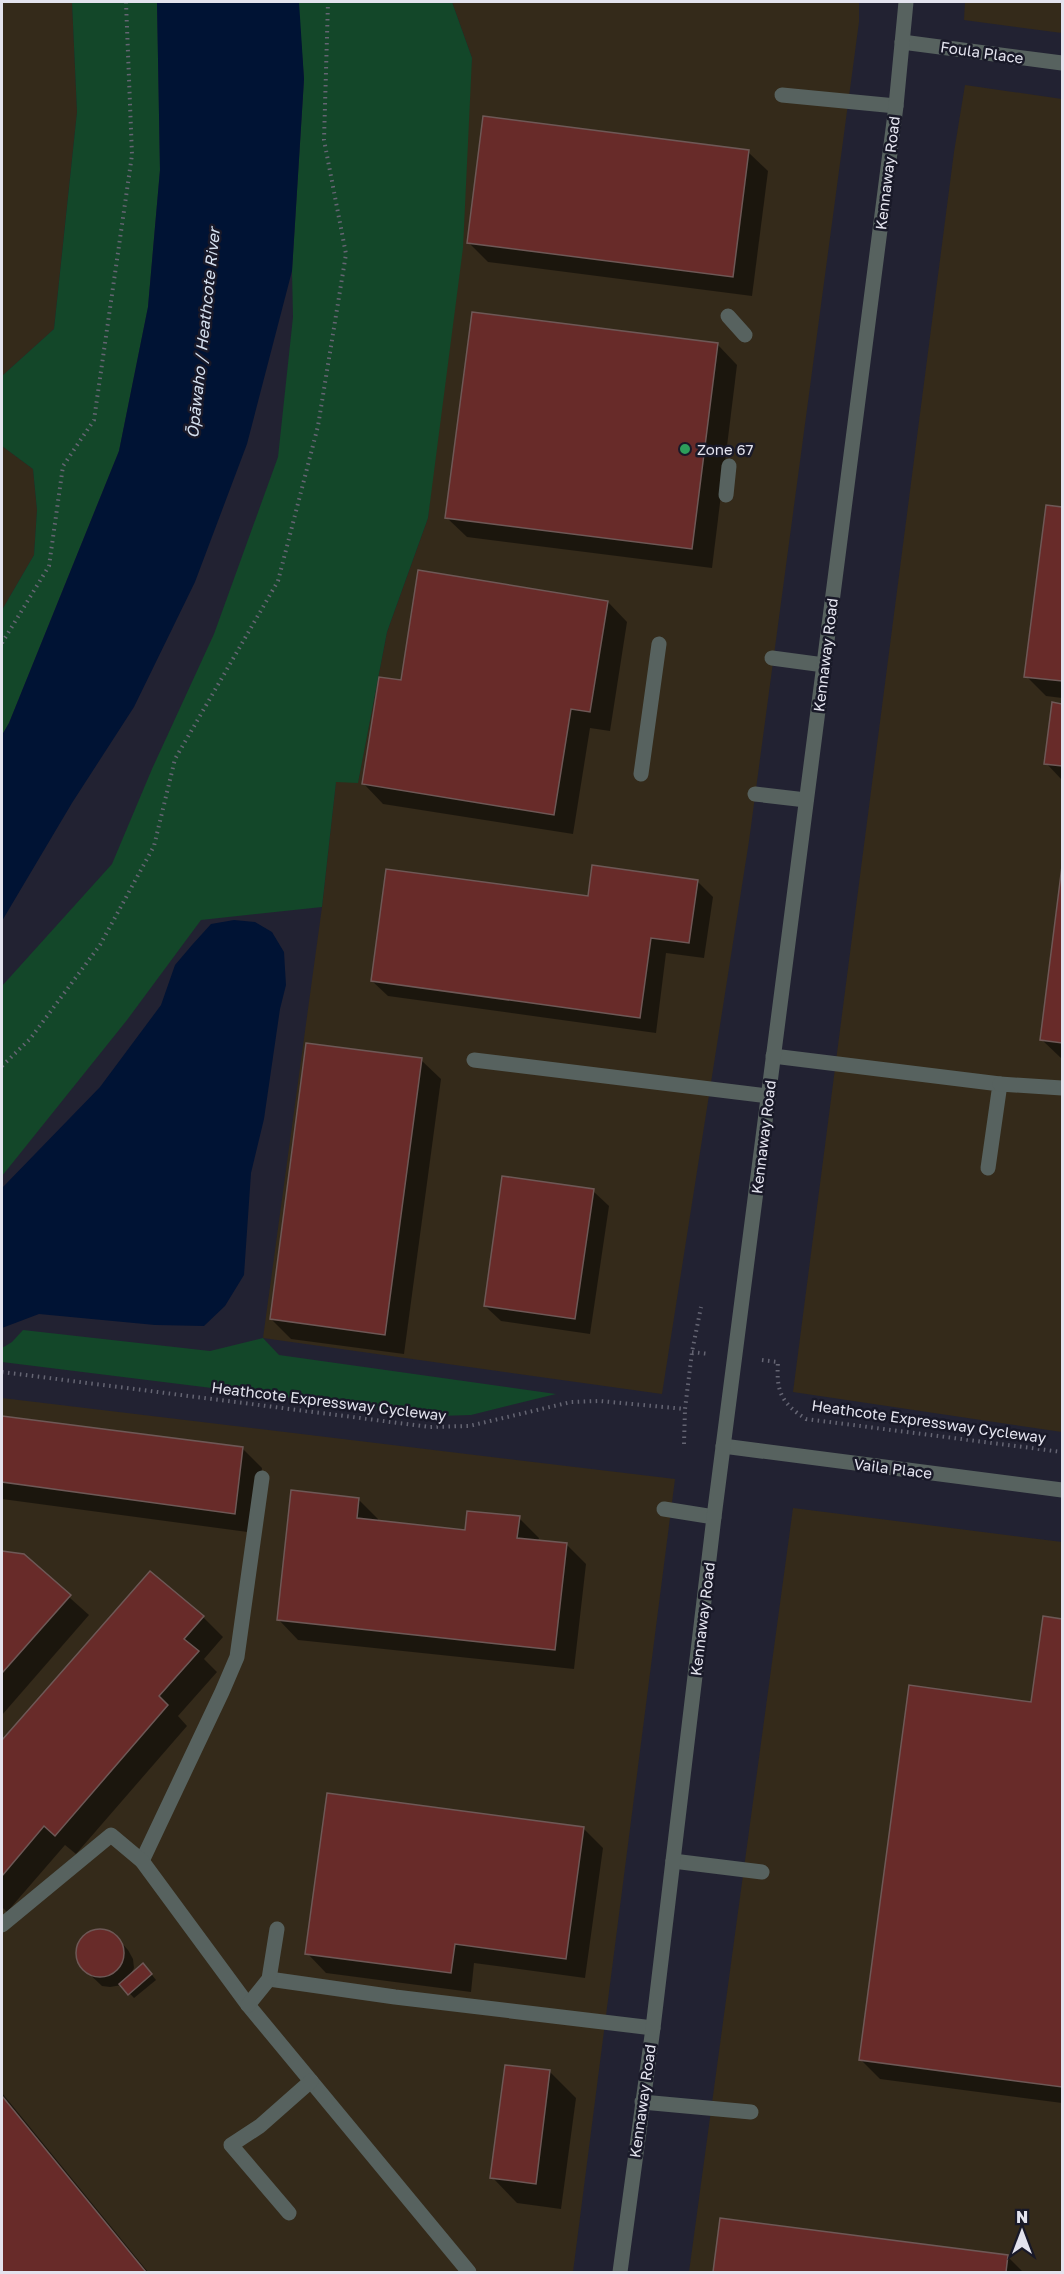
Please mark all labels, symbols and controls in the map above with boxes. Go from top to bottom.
street label: Foula Place [939,37,1025,67]
street label: Kennaway Road [871,115,903,231]
water label: Ōpāwaho / Heathcote River [182,224,224,439]
place label: Zone 67 [697,440,753,458]
marker: Zone 67 [678,442,692,456]
street label: Kennaway Road [809,597,841,713]
street label: Kennaway Road [747,1079,779,1195]
street label: Heathcote Expressway Cycleway [211,1378,448,1424]
street label: Heathcote Expressway Cycleway [811,1396,1048,1446]
street label: Vaila Place [853,1454,933,1482]
street label: Kennaway Road [686,1561,718,1677]
street label: Kennaway Road [625,2043,659,2159]
north arrow [992,2202,1052,2262]
text: N [1016,2207,1028,2227]

